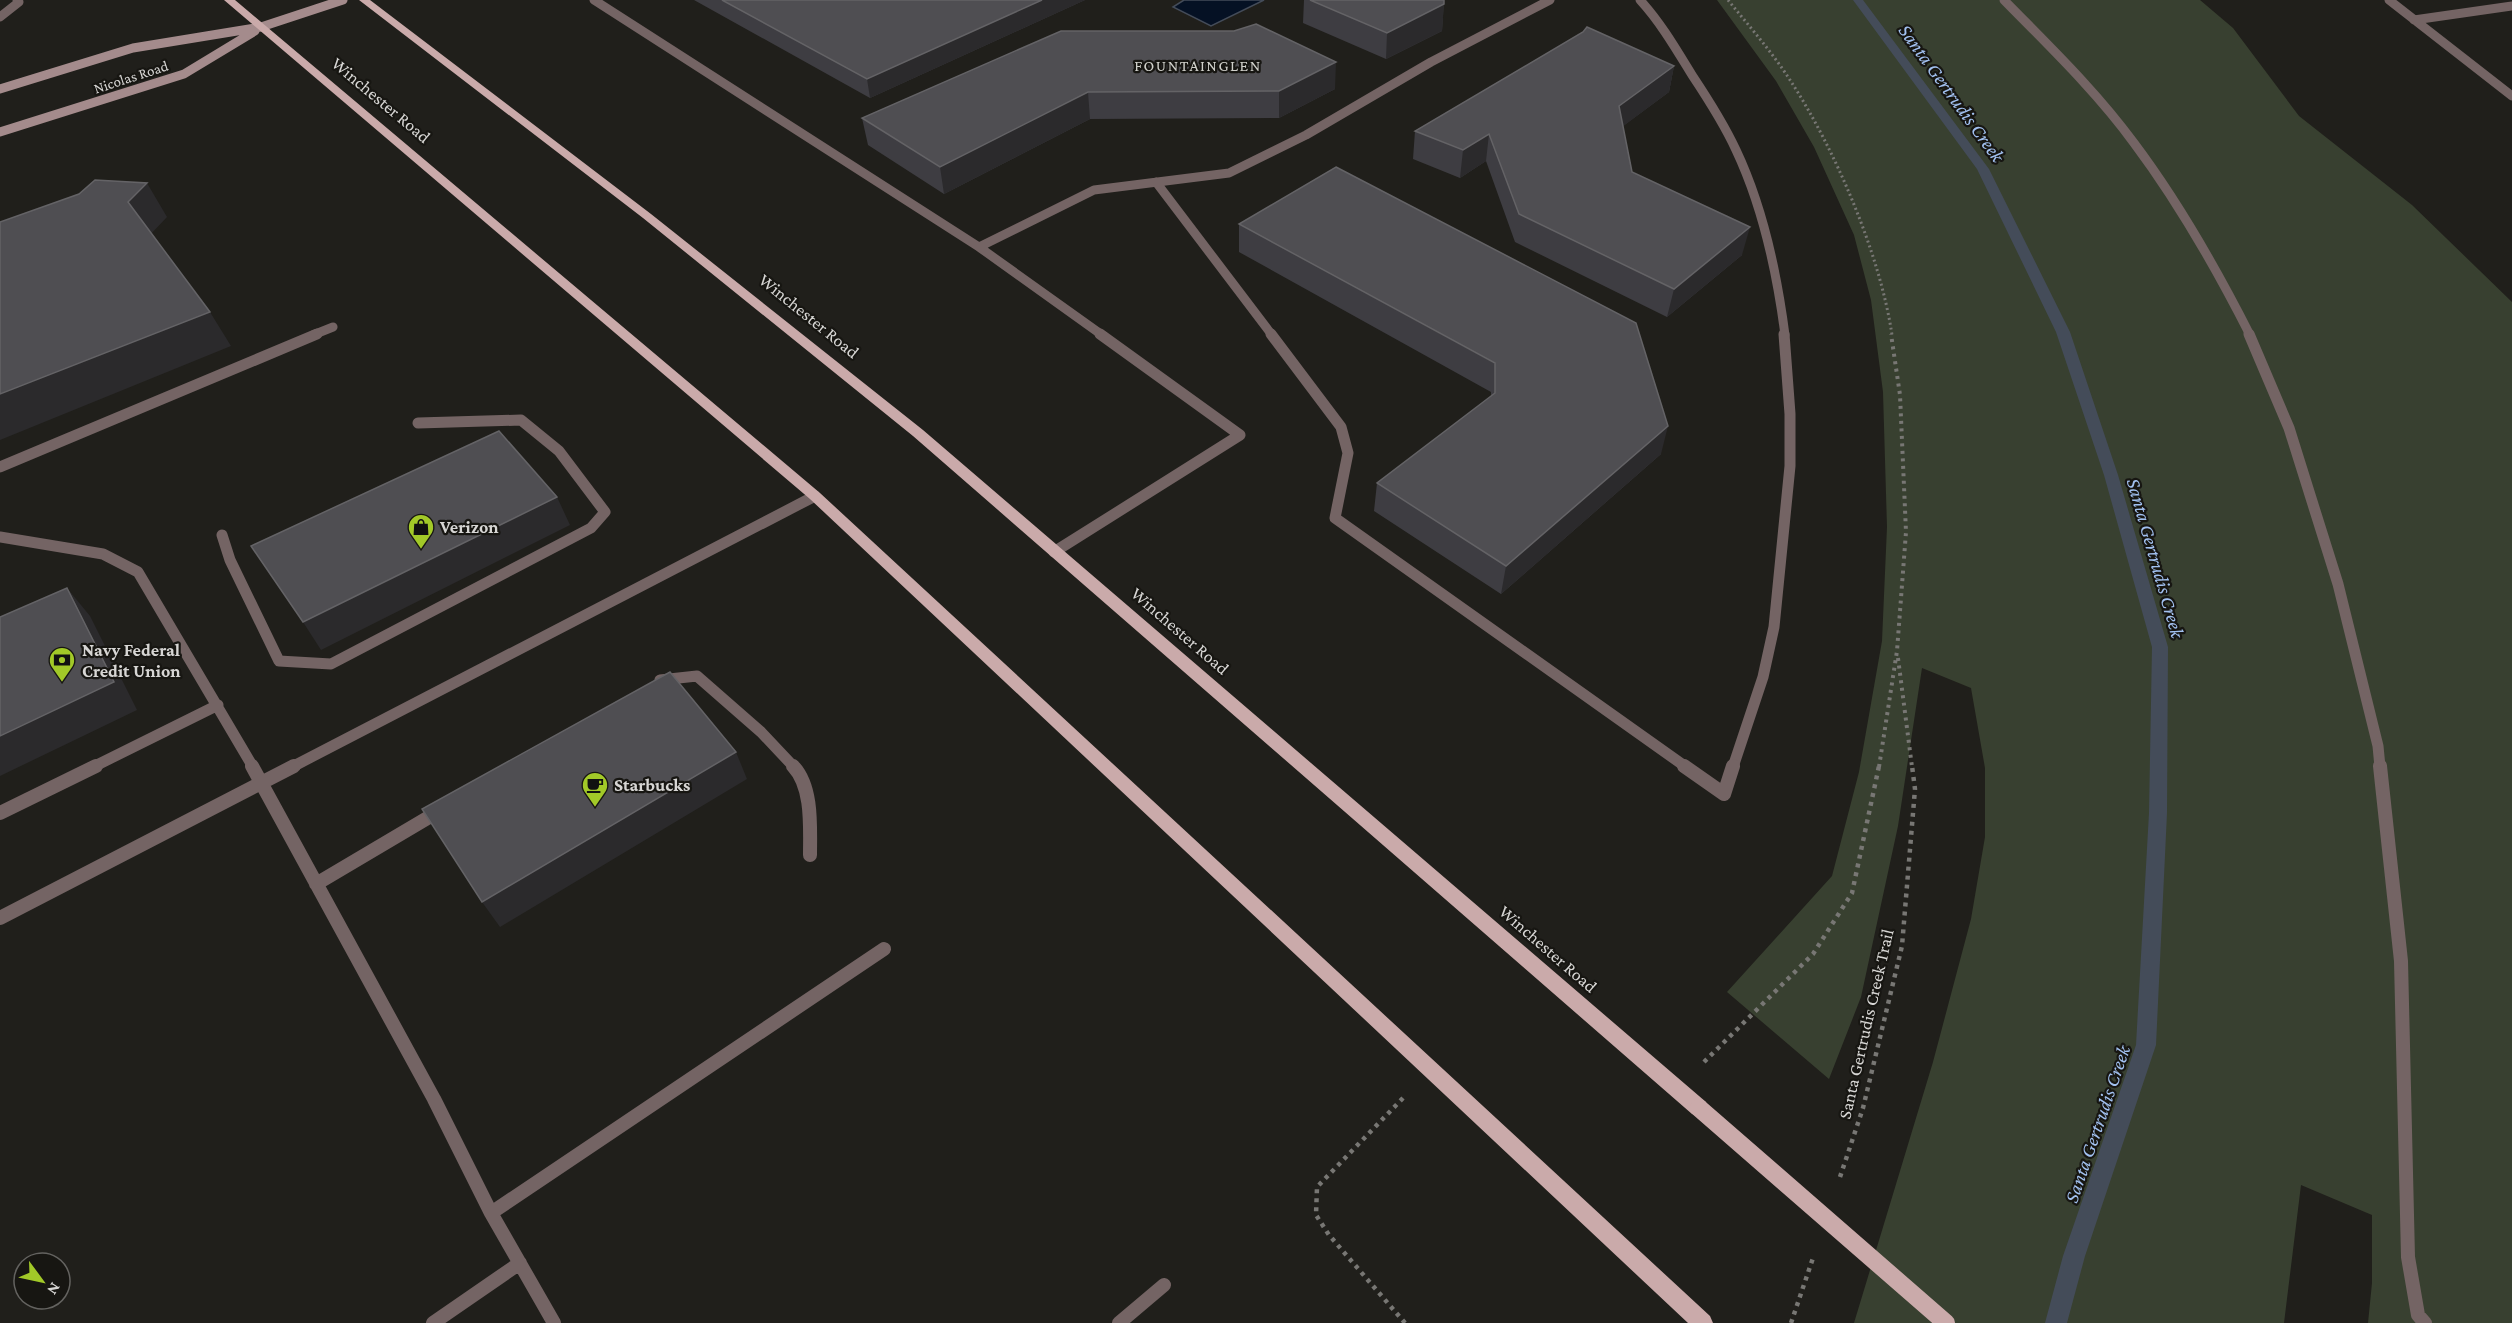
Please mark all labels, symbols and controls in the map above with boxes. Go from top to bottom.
water label: Santa Gertrudis Creek [1895,20,2010,167]
street label: Winchester Road [328,53,435,147]
street label: Nicolas Road [92,57,170,97]
district label: FOUNTAINGLEN [1134,57,1262,74]
street label: Winchester Road [755,270,863,363]
water label: Santa Gertrudis Creek [2123,476,2190,642]
shop icon: Verizon [406,512,436,550]
place label: Verizon [439,517,499,537]
street label: Winchester Road [1127,583,1233,679]
place label: Navy Federal Credit Union [82,640,181,681]
bank icon: Navy Federal Credit Union [47,645,77,683]
cafe icon: Starbucks [580,770,610,808]
place label: Starbucks [614,775,690,795]
street label: Winchester Road [1495,901,1601,997]
street label: Santa Gertrudis Creek Trail [1834,927,1898,1121]
water label: Santa Gertrudis Creek [2060,1041,2135,1206]
north arrow [12,1251,72,1311]
text: N [44,1280,64,1298]

